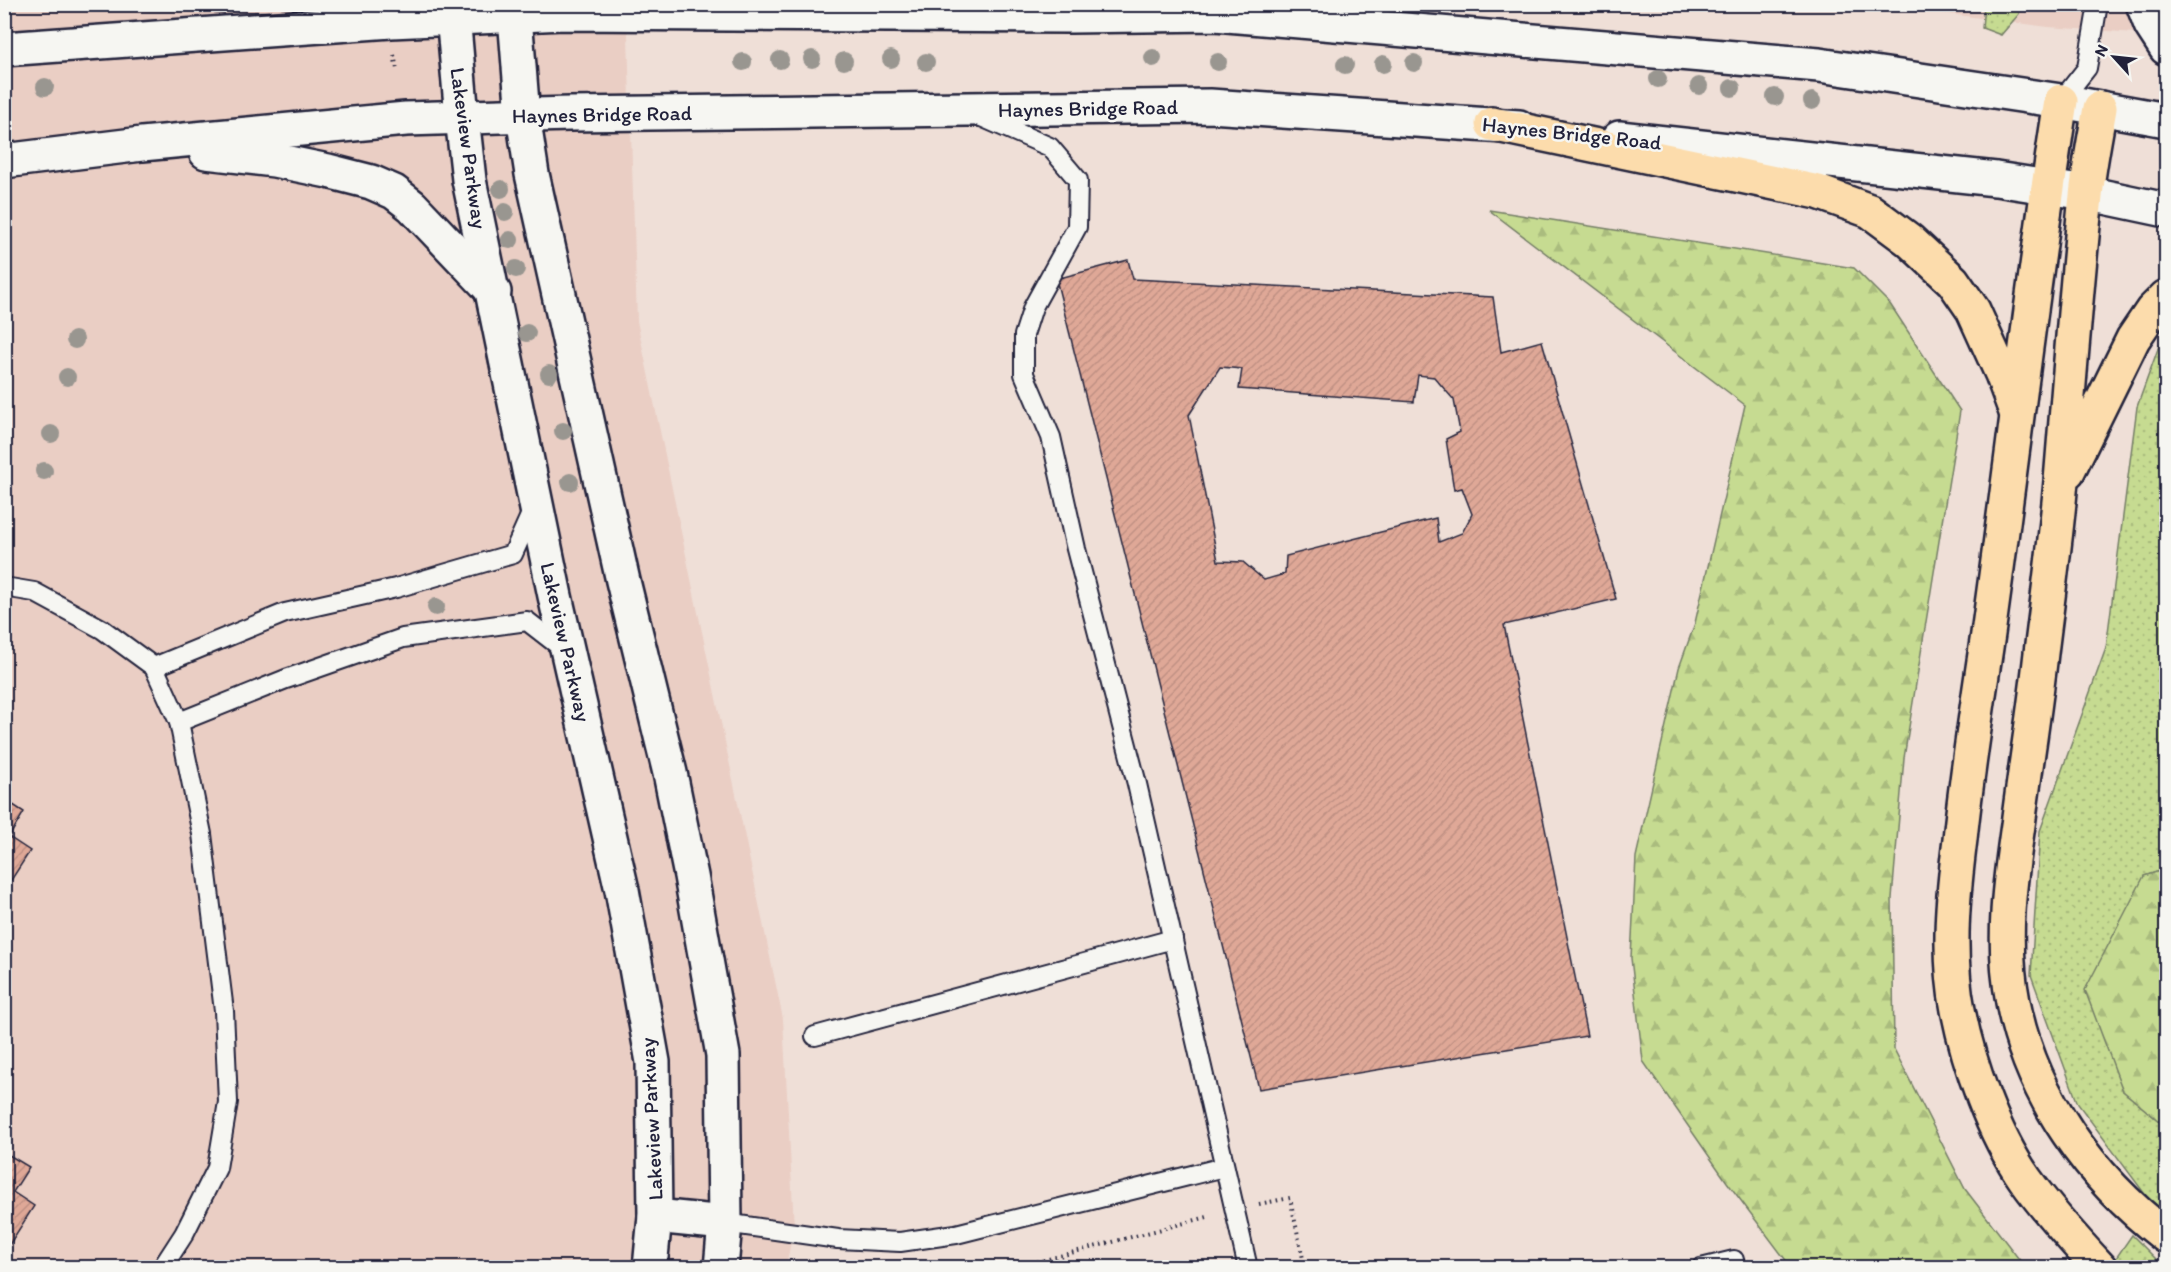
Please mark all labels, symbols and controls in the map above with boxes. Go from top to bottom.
north arrow [2084,27,2144,87]
text: N [2090,41,2112,60]
street label: Lakeview Parkway [445,66,493,231]
street label: Haynes Bridge Road [998,94,1179,122]
street label: Haynes Bridge Road [512,100,693,128]
street label: Haynes Bridge Road [1481,111,1663,155]
street label: Lakeview Parkway [535,560,597,724]
street label: Lakeview Parkway [634,1037,668,1201]

